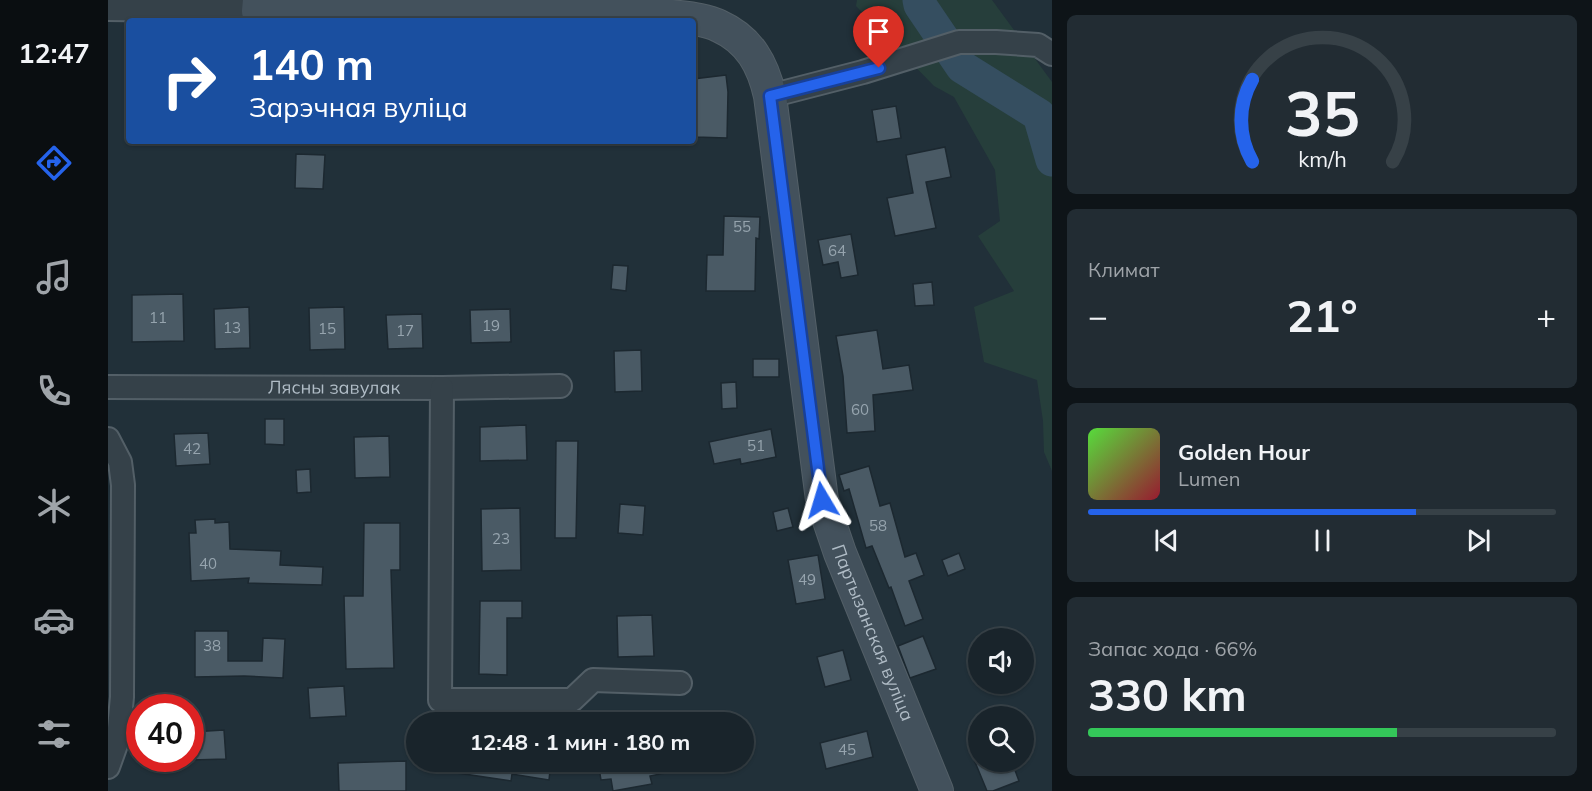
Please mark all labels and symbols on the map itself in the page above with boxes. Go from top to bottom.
pin [853,6,904,68]
house number: 55 [733,217,751,236]
house number: 64 [828,241,846,260]
house number: 11 [149,308,167,327]
house number: 19 [482,316,500,335]
house number: 13 [223,318,241,337]
house number: 15 [318,319,336,338]
house number: 17 [396,321,414,340]
street label: Лясны завулак [268,375,400,399]
house number: 60 [851,400,869,419]
house number: 51 [747,436,765,455]
house number: 42 [183,439,201,458]
position arrow [790,468,854,532]
house number: 58 [869,516,887,535]
house number: 23 [492,529,510,548]
street label: Партызанская вуліца [827,541,919,724]
house number: 40 [199,554,217,573]
house number: 49 [798,570,816,589]
house number: 38 [203,636,221,655]
speed limit sign: 40 [126,694,204,772]
house number: 45 [838,740,856,759]

